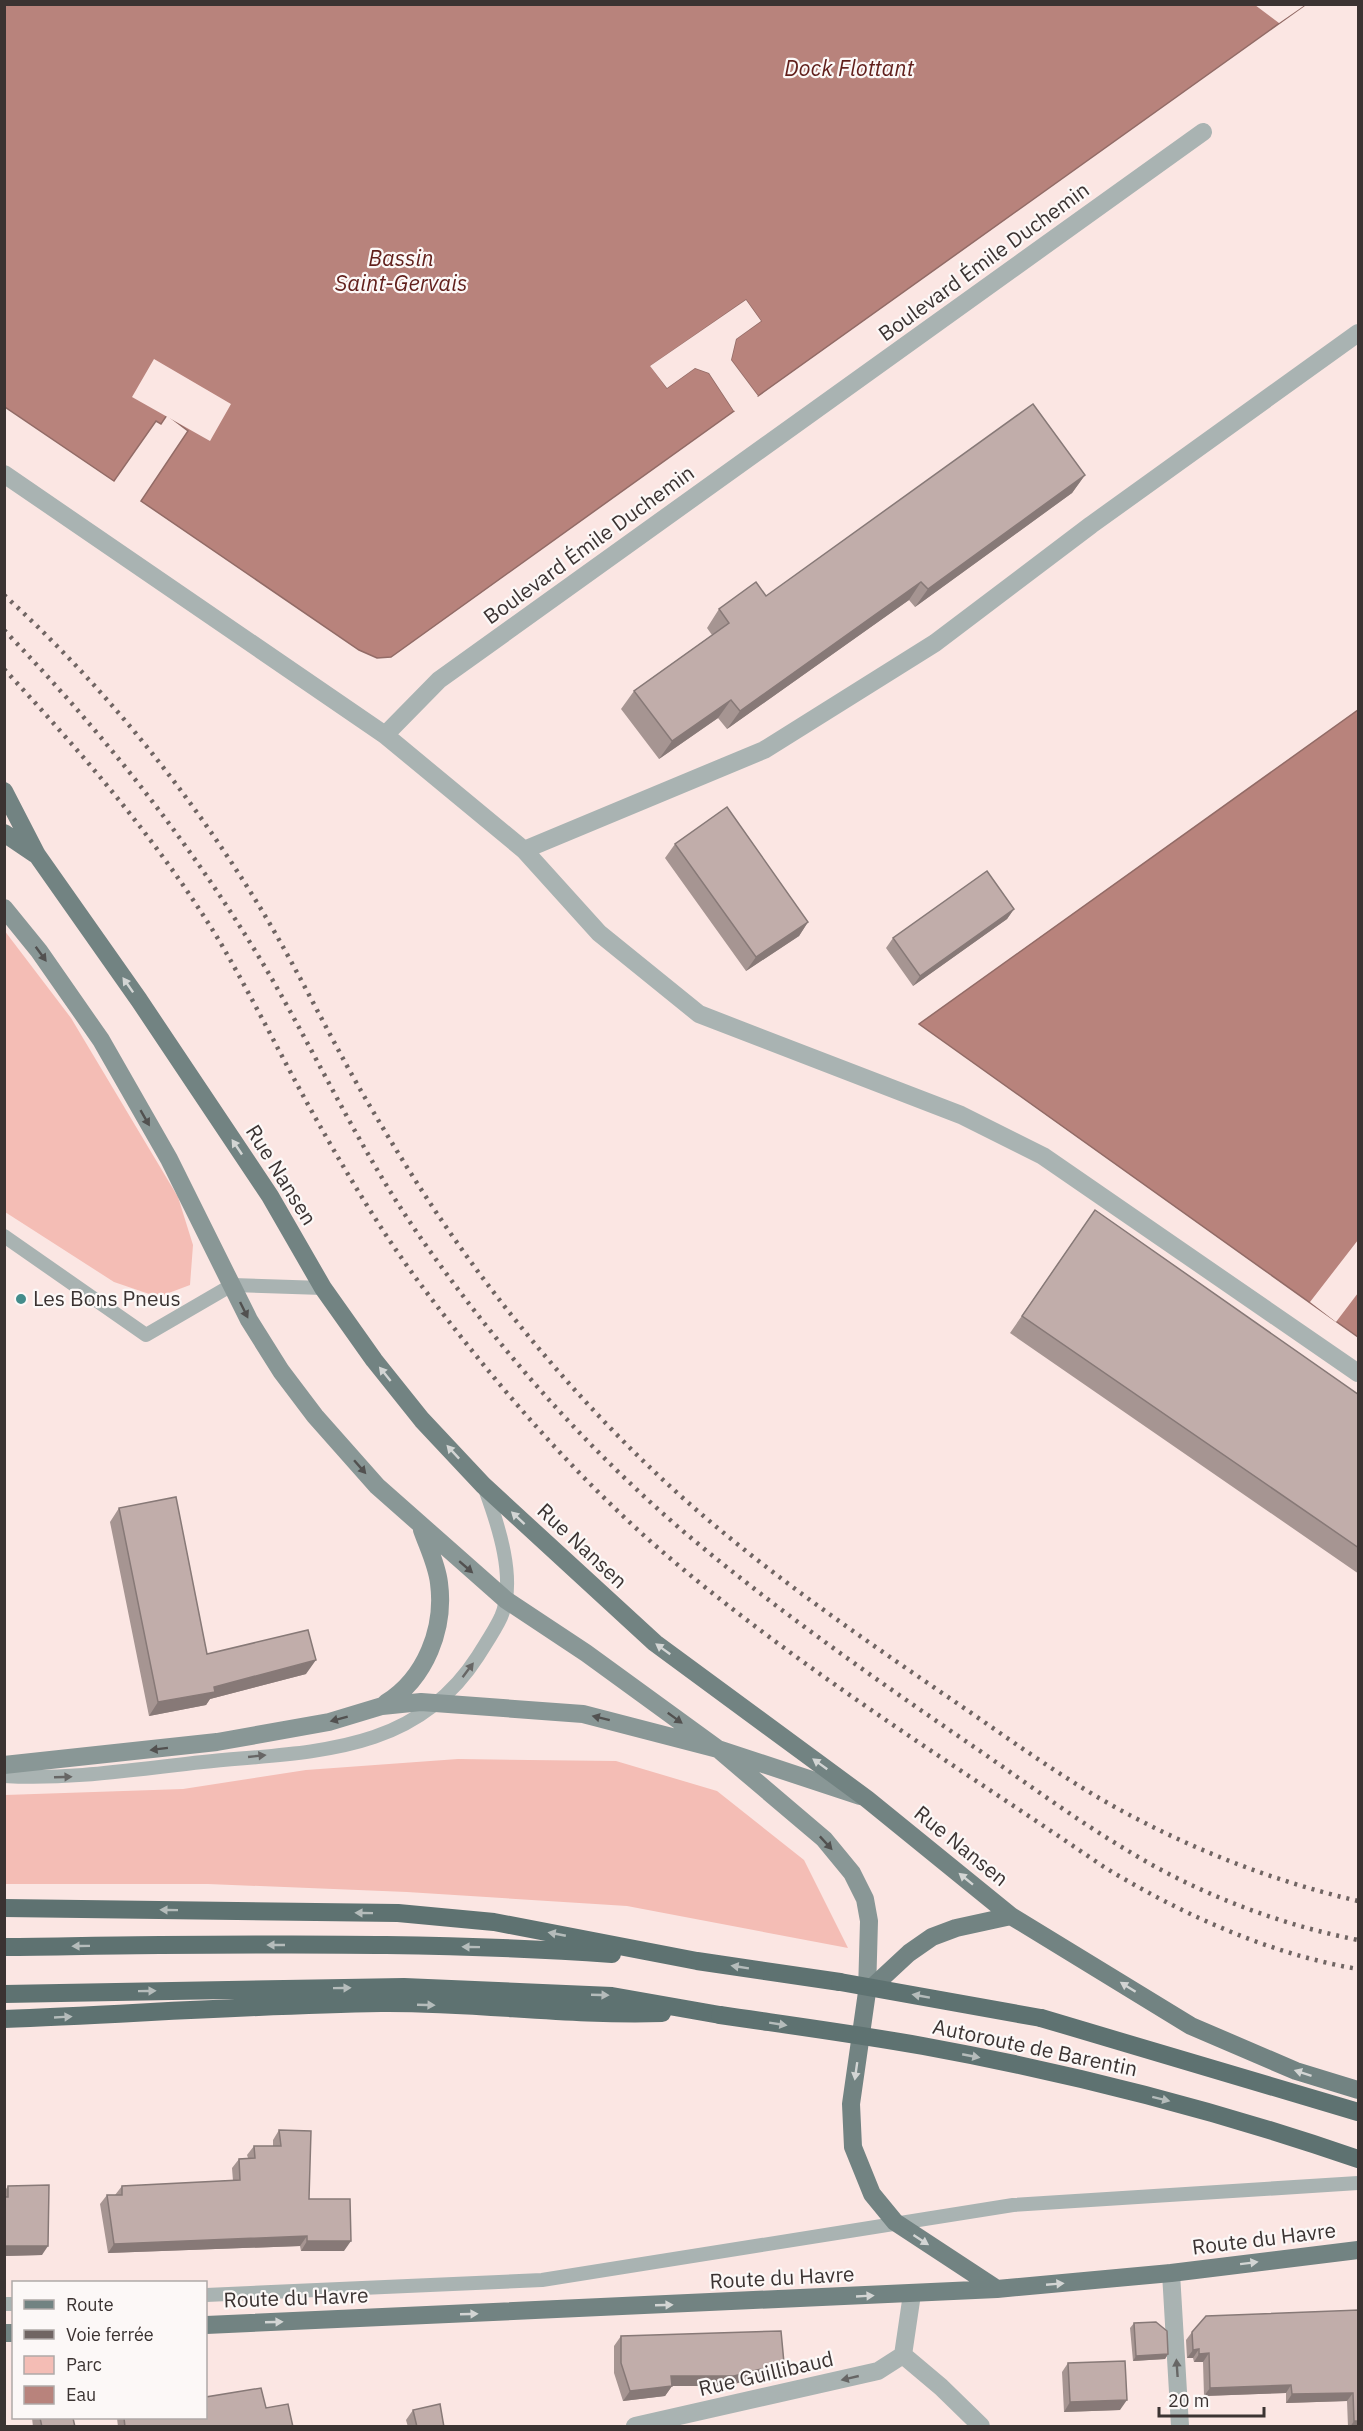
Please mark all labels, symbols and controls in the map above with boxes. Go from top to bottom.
water label: Dock Flottant [784,53,915,82]
street label: Boulevard Émile Duchemin [872,175,1094,347]
water label: Bassin Saint-Gervais [335,243,467,297]
street label: Boulevard Émile Duchemin [477,458,699,630]
one-way arrow [35,946,47,962]
one-way arrow [122,978,134,994]
one-way arrow [140,1110,150,1127]
street label: Rue Nansen [240,1119,324,1230]
one-way arrow [232,1139,243,1155]
place label: Les Bons Pneus [33,1284,181,1312]
marker: Les Bons Pneus [14,1292,28,1306]
one-way arrow [240,1302,249,1319]
one-way arrow [379,1366,392,1382]
one-way arrow [446,1446,460,1460]
one-way arrow [353,1459,367,1474]
street label: Rue Nansen [532,1496,634,1594]
one-way arrow [511,1511,526,1525]
one-way arrow [458,1560,474,1573]
one-way arrow [655,1643,670,1655]
one-way arrow [462,1662,474,1678]
one-way arrow [666,1712,682,1724]
one-way arrow [592,1713,610,1723]
one-way arrow [330,1714,348,1724]
one-way arrow [149,1744,168,1754]
one-way arrow [247,1752,266,1761]
one-way arrow [812,1758,828,1770]
one-way arrow [53,1772,72,1781]
street label: Rue Nansen [909,1799,1015,1892]
one-way arrow [819,1835,833,1850]
one-way arrow [958,1873,974,1886]
one-way arrow [159,1905,178,1915]
one-way arrow [354,1908,373,1918]
one-way arrow [548,1929,567,1938]
one-way arrow [267,1940,286,1950]
one-way arrow [72,1941,91,1951]
one-way arrow [462,1942,481,1952]
one-way arrow [731,1963,750,1972]
one-way arrow [1120,1982,1136,1993]
one-way arrow [332,1983,351,1993]
one-way arrow [137,1986,156,1996]
one-way arrow [590,1990,609,2000]
one-way arrow [911,1992,930,2001]
one-way arrow [416,2000,435,2009]
one-way arrow [53,2012,72,2021]
street label: Autoroute de Barentin [930,2012,1140,2082]
one-way arrow [769,2020,788,2029]
one-way arrow [961,2052,980,2061]
one-way arrow [851,2061,860,2080]
one-way arrow [1294,2068,1312,2078]
one-way arrow [1151,2094,1170,2104]
street label: Route du Havre [1190,2215,1338,2261]
one-way arrow [913,2234,929,2245]
street label: Route du Havre [709,2259,855,2295]
one-way arrow [1240,2259,1259,2268]
one-way arrow [1046,2279,1065,2289]
street label: Route du Havre [223,2280,369,2314]
legend [12,2281,207,2419]
one-way arrow [856,2292,875,2301]
text: Route [66,2293,114,2316]
one-way arrow [654,2301,673,2310]
one-way arrow [459,2309,478,2318]
one-way arrow [264,2317,283,2326]
text: Voie ferrée [66,2323,154,2346]
street label: Rue Guillibaud [696,2344,836,2402]
text: Parc [66,2353,102,2376]
one-way arrow [1172,2359,1181,2378]
one-way arrow [841,2373,859,2383]
scale bar [1159,2380,1264,2418]
text: Eau [66,2383,96,2406]
text: 20 m [1168,2389,1210,2412]

